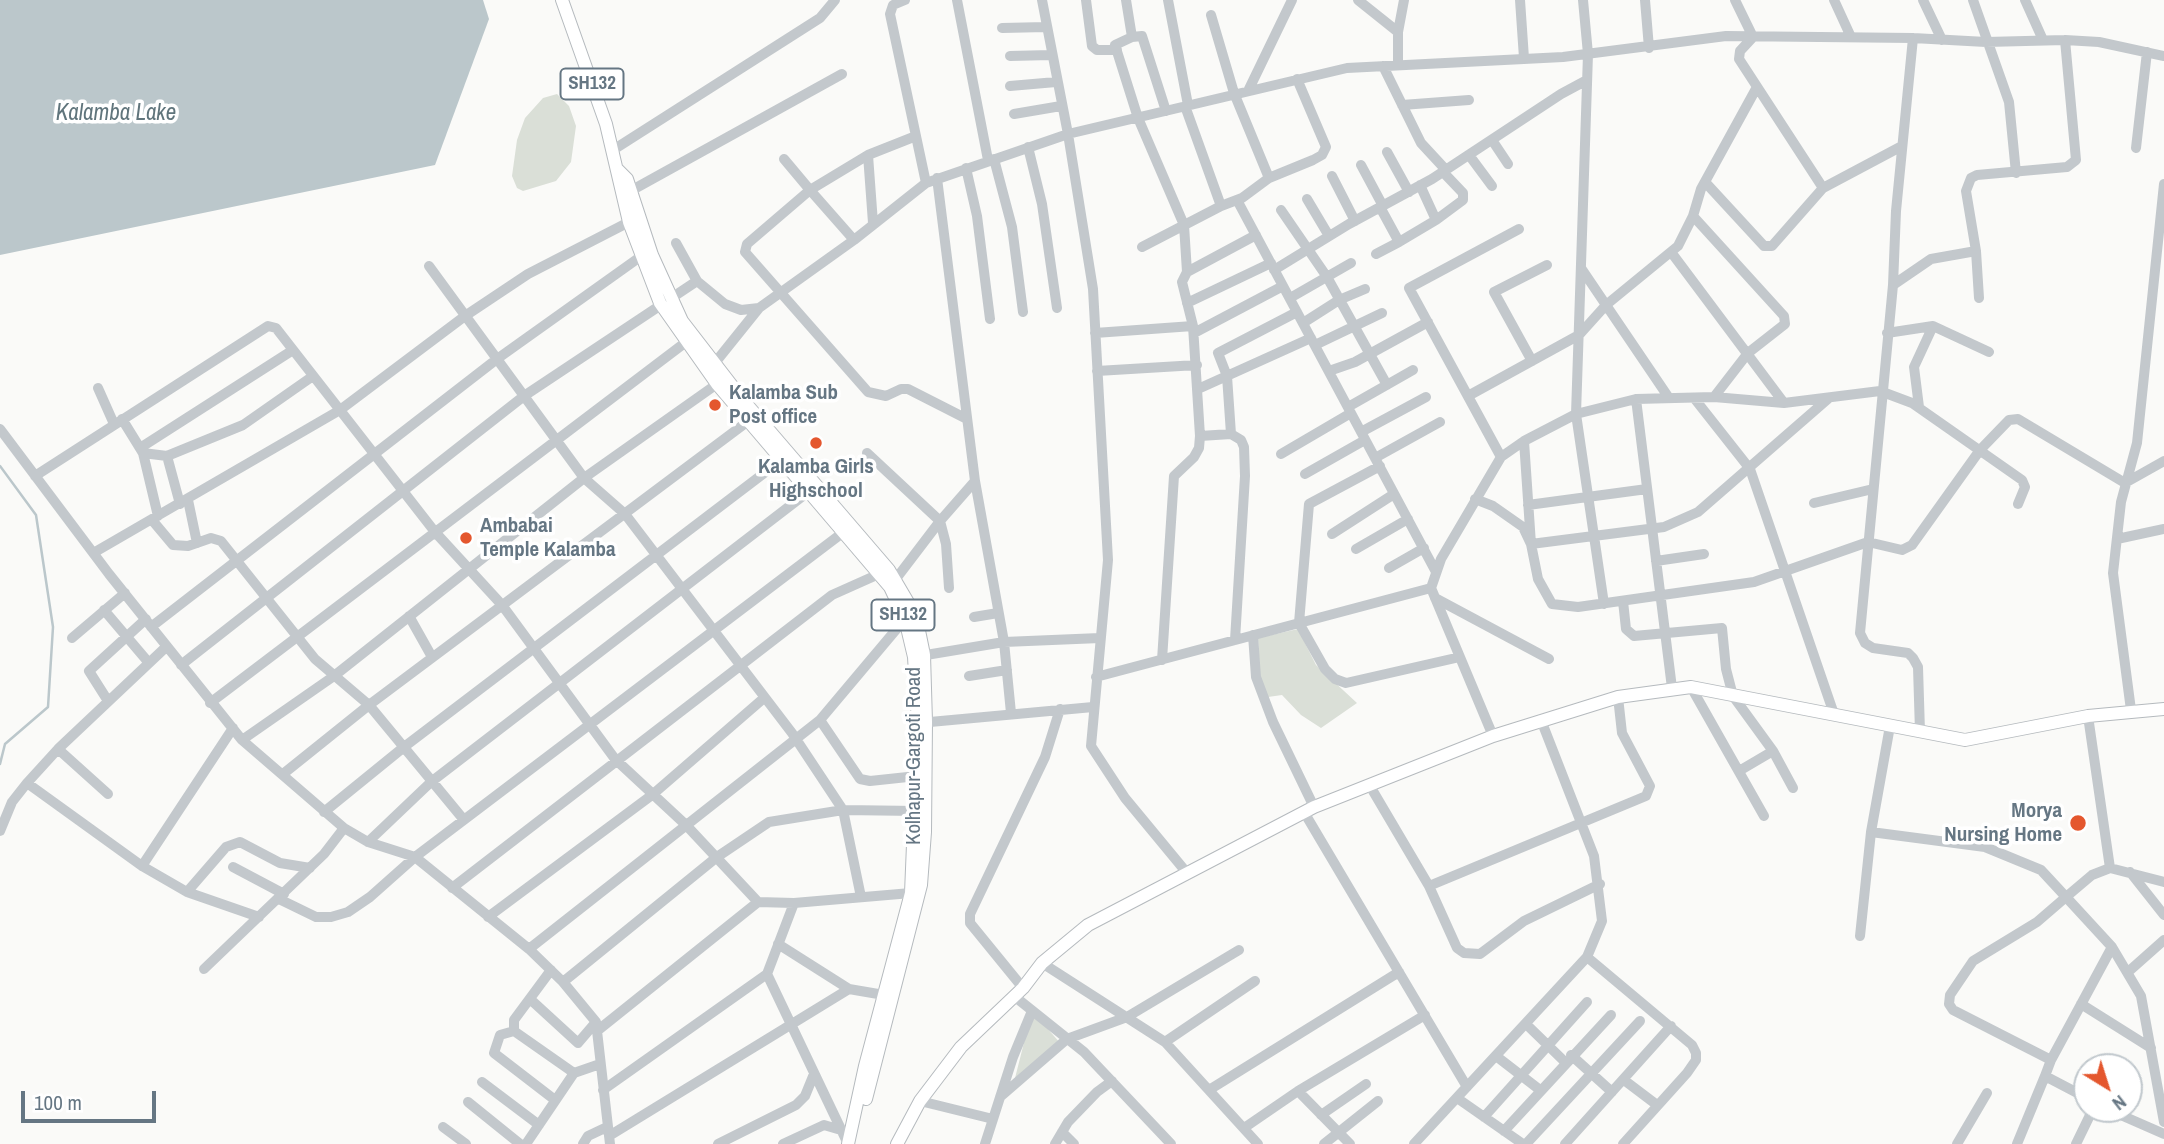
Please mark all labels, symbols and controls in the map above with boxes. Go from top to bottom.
road number: SH132 [560,68,624,100]
water label: Kalamba Lake [56,100,176,128]
place label: Kalamba Sub Post office [729,380,838,430]
marker: Kalamba Sub Post office [707,397,723,413]
marker: Kalamba Girls Highschool [808,435,824,451]
place label: Kalamba Girls Highschool [758,454,874,504]
place label: Ambabai Temple Kalamba [480,513,616,563]
marker: Ambabai Temple Kalamba [458,530,474,546]
road number: SH132 [872,600,934,630]
street label: Kolhapur-Gargoti Road [901,667,927,845]
place label: Morya Nursing Home [1944,798,2062,848]
marker: Morya Nursing Home [2068,813,2088,833]
north arrow [2073,1053,2143,1123]
scale bar [24,1078,159,1122]
text: 100 m [34,1088,82,1117]
text: N [2107,1089,2132,1117]

